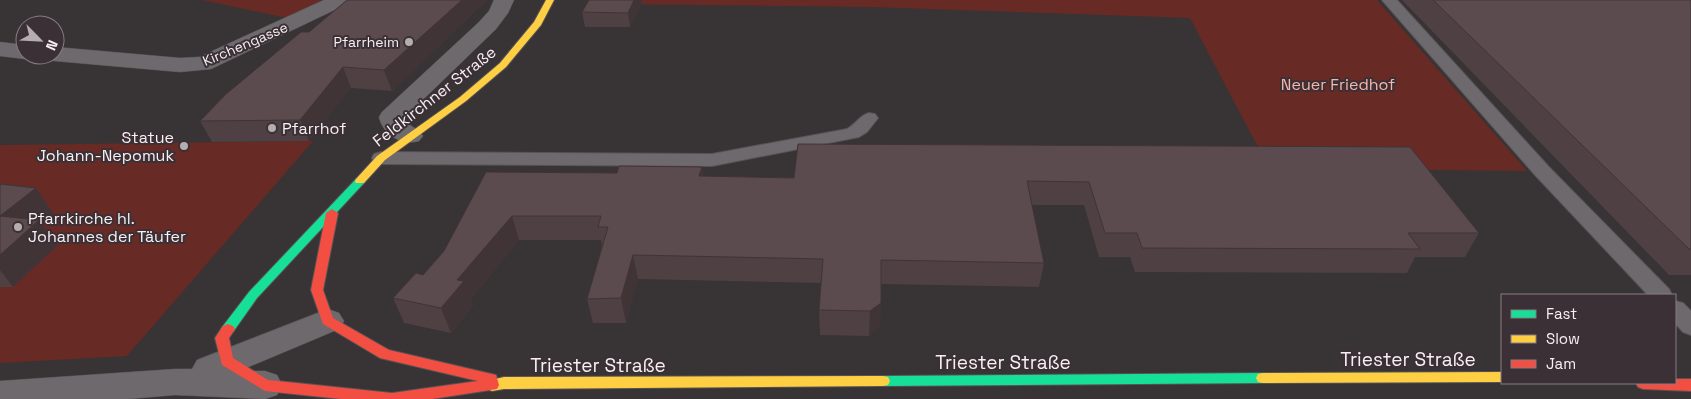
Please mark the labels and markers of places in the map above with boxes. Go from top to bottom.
place label: Pfarrheim [334,33,399,51]
marker: Pfarrheim [403,36,415,48]
place label: Pfarrhof [282,118,346,139]
marker: Pfarrhof [266,122,278,134]
place label: Statue Johann-Nepomuk [37,127,174,166]
marker: Statue Johann-Nepomuk [178,140,190,152]
place label: Pfarrkirche hl. Johannes der Täufer [28,208,186,247]
marker: Pfarrkirche hl. Johannes der Täufer [12,221,24,233]

